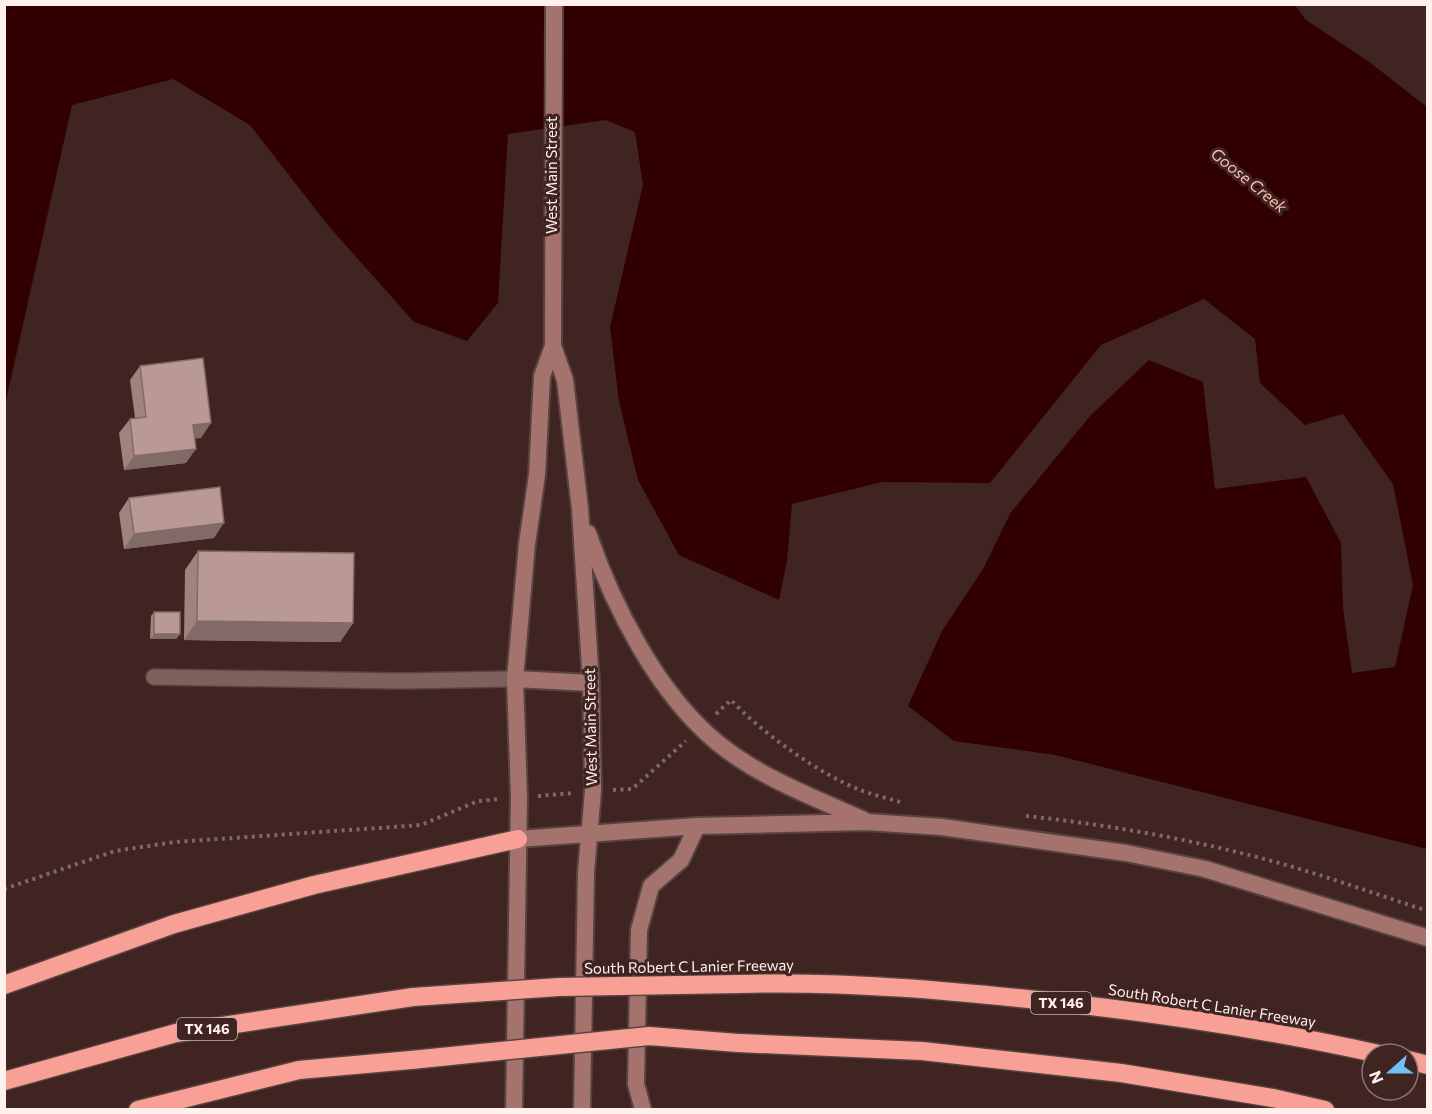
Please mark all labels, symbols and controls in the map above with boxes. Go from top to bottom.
street label: West Main Street [542,116,560,234]
water label: Goose Creek [1208,143,1291,216]
street label: West Main Street [580,668,600,786]
street label: South Robert C Lanier Freeway [584,955,794,977]
street label: South Robert C Lanier Freeway [1107,980,1317,1030]
road number: TX 146 [1031,992,1091,1014]
road number: TX 146 [177,1018,237,1040]
north arrow [1360,1042,1420,1102]
text: N [1365,1069,1387,1087]

